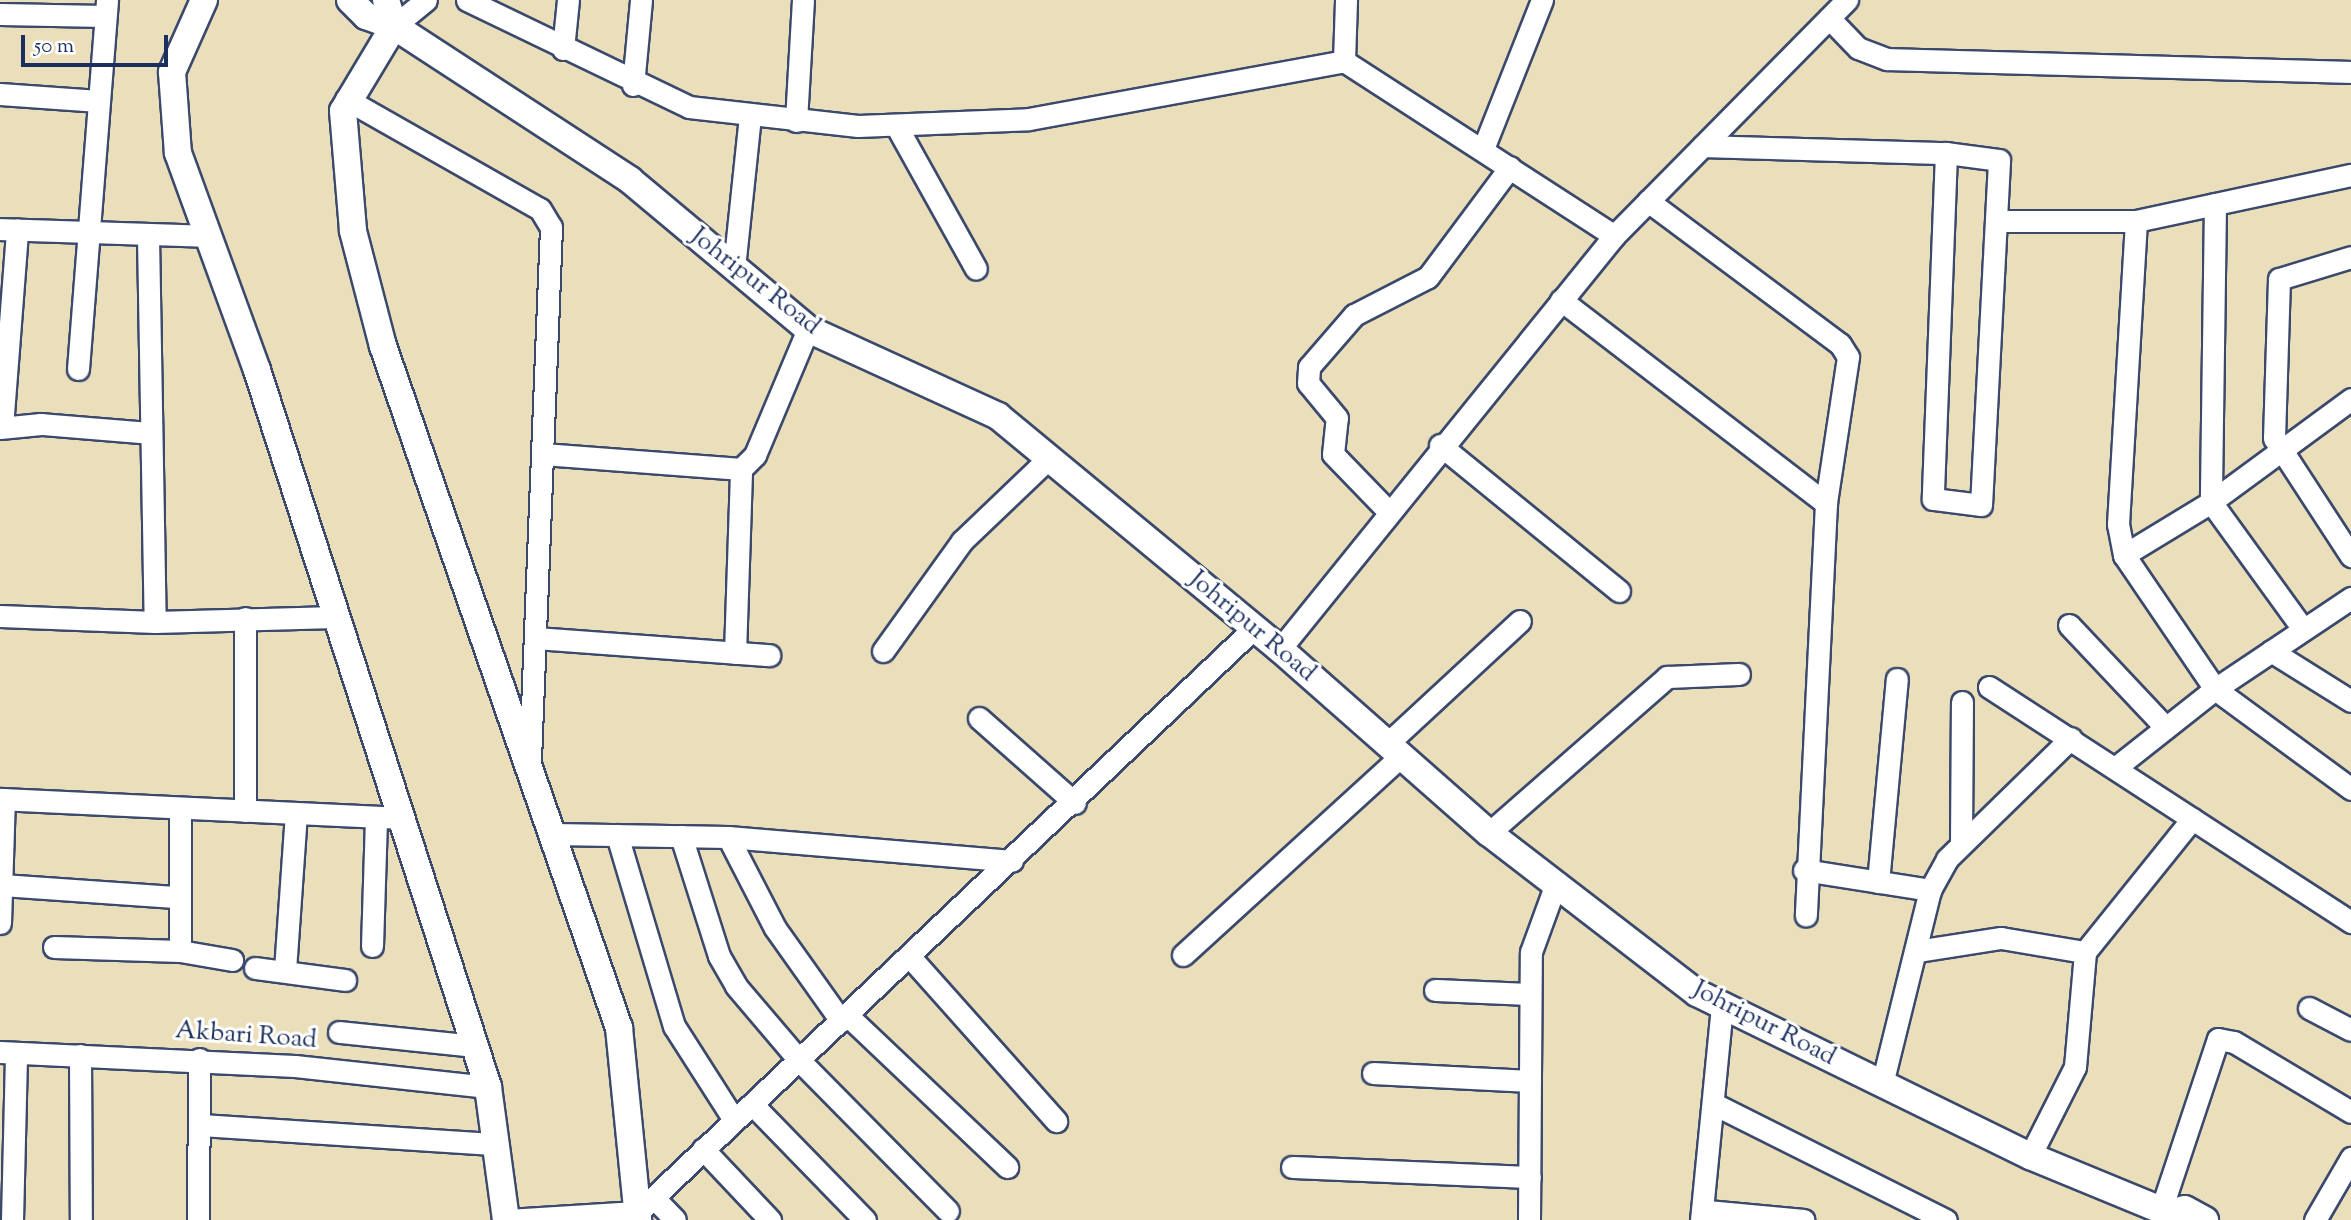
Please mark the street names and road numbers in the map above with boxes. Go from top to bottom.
street label: Johripur Road [684,221,826,343]
street label: Johripur Road [1182,565,1322,689]
street label: Johripur Road [1687,975,1841,1073]
street label: Akbari Road [174,1015,318,1057]

